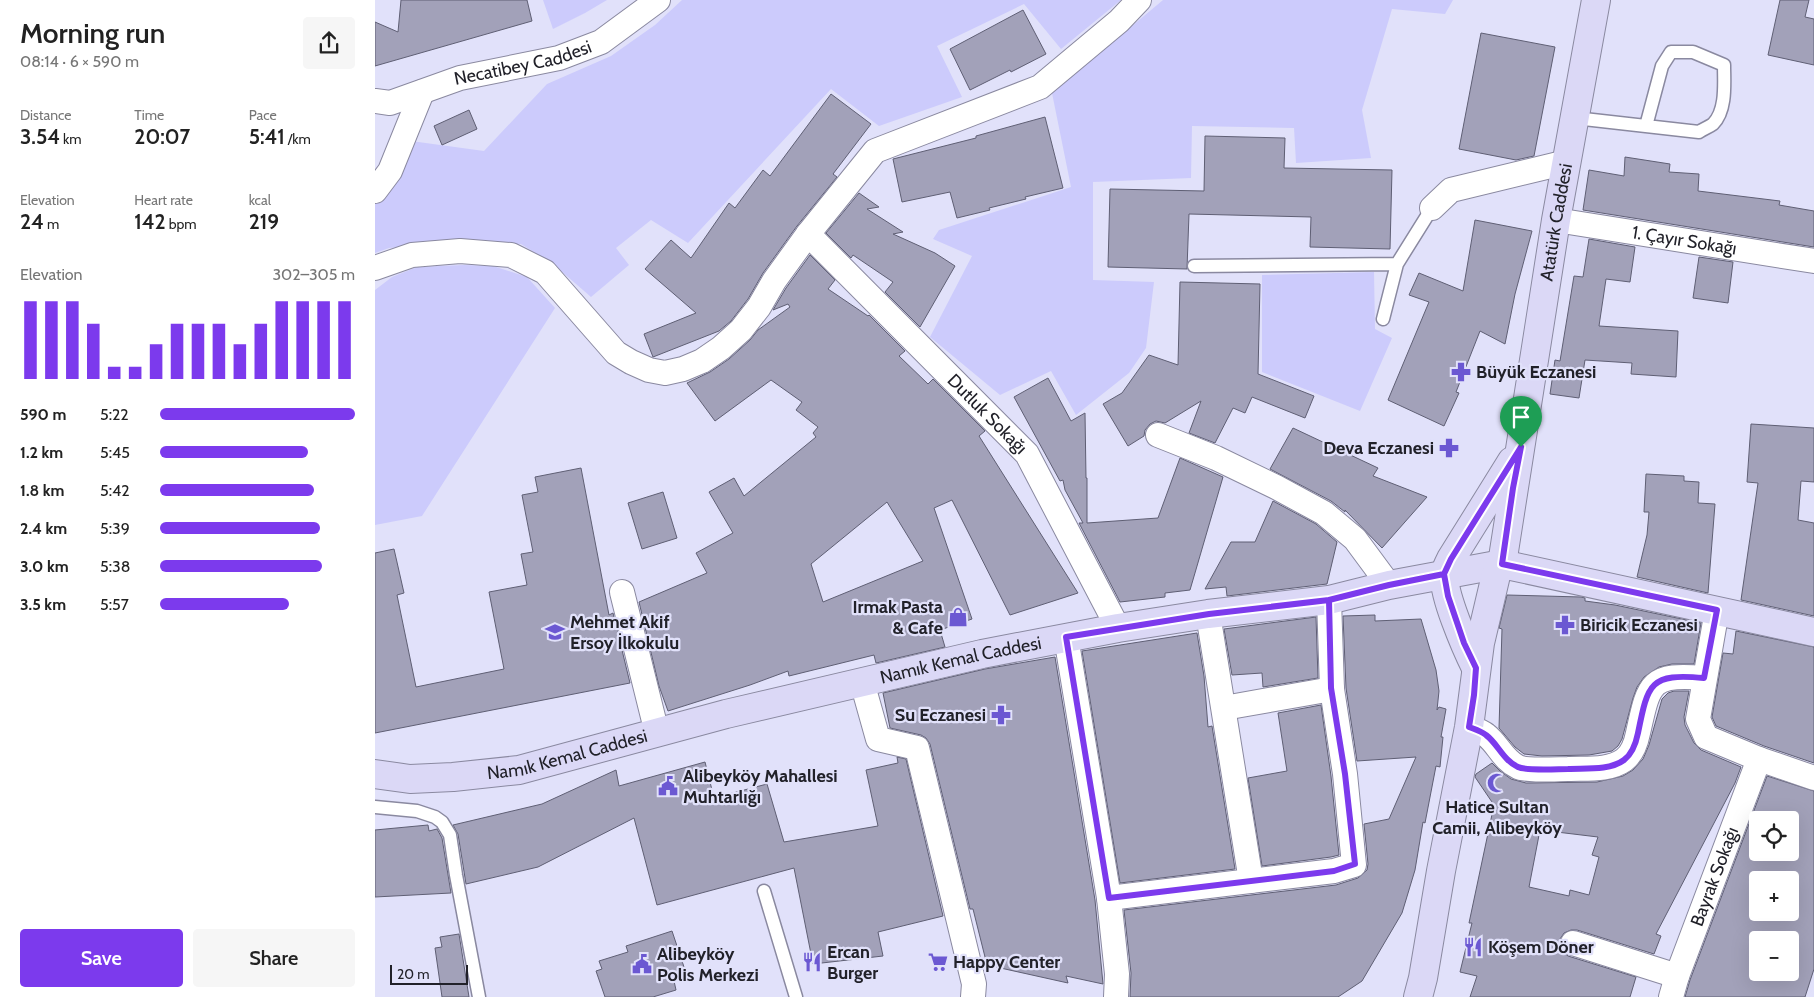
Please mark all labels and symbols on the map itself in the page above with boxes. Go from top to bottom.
street label: Necatibey Caddesi [452,36,595,90]
street label: Atatürk Caddesi [1536,162,1577,283]
street label: 1. Çayır Sokağı [1631,221,1738,260]
pharmacy icon: Büyük Eczanesi [1450,361,1472,383]
place label: Büyük Eczanesi [1476,361,1596,383]
street label: Dutluk Sokağı [943,369,1032,459]
pin [1500,396,1542,447]
place label: Deva Eczanesi [1323,437,1434,459]
pharmacy icon: Deva Eczanesi [1438,437,1460,459]
place label: Irmak Pasta & Cafe [853,596,943,639]
shop icon: Irmak Pasta & Cafe [947,606,969,628]
place label: Mehmet Akif Ersoy İlkokulu [570,611,679,654]
pharmacy icon: Biricik Eczanesi [1554,614,1576,636]
place label: Biricik Eczanesi [1580,614,1698,636]
school or university icon: Mehmet Akif Ersoy İlkokulu [544,621,566,643]
street label: Namık Kemal Caddesi [878,632,1043,689]
place label: Su Eczanesi [895,704,986,726]
pharmacy icon: Su Eczanesi [990,704,1012,726]
street label: Namık Kemal Caddesi [486,725,650,784]
place label: Alibeyköy Mahallesi Muhtarlığı [683,765,838,808]
mosque icon: Hatice Sultan Camii, Alibeyköy [1486,772,1508,794]
public building icon: Alibeyköy Mahallesi Muhtarlığı [657,775,679,797]
place label: Hatice Sultan Camii, Alibeyköy [1432,796,1562,839]
street label: Bayrak Sokağı [1686,824,1743,929]
restaurant icon: Köşem Döner [1462,936,1484,958]
place label: Köşem Döner [1488,936,1594,958]
place label: Ercan Burger [827,941,878,984]
place label: Alibeyköy Polis Merkezi [657,943,759,986]
restaurant icon: Ercan Burger [801,951,823,973]
supermarket icon: Happy Center [927,951,949,973]
place label: Happy Center [953,951,1060,973]
public building icon: Alibeyköy Polis Merkezi [631,953,653,975]
scale bar [390,962,467,985]

